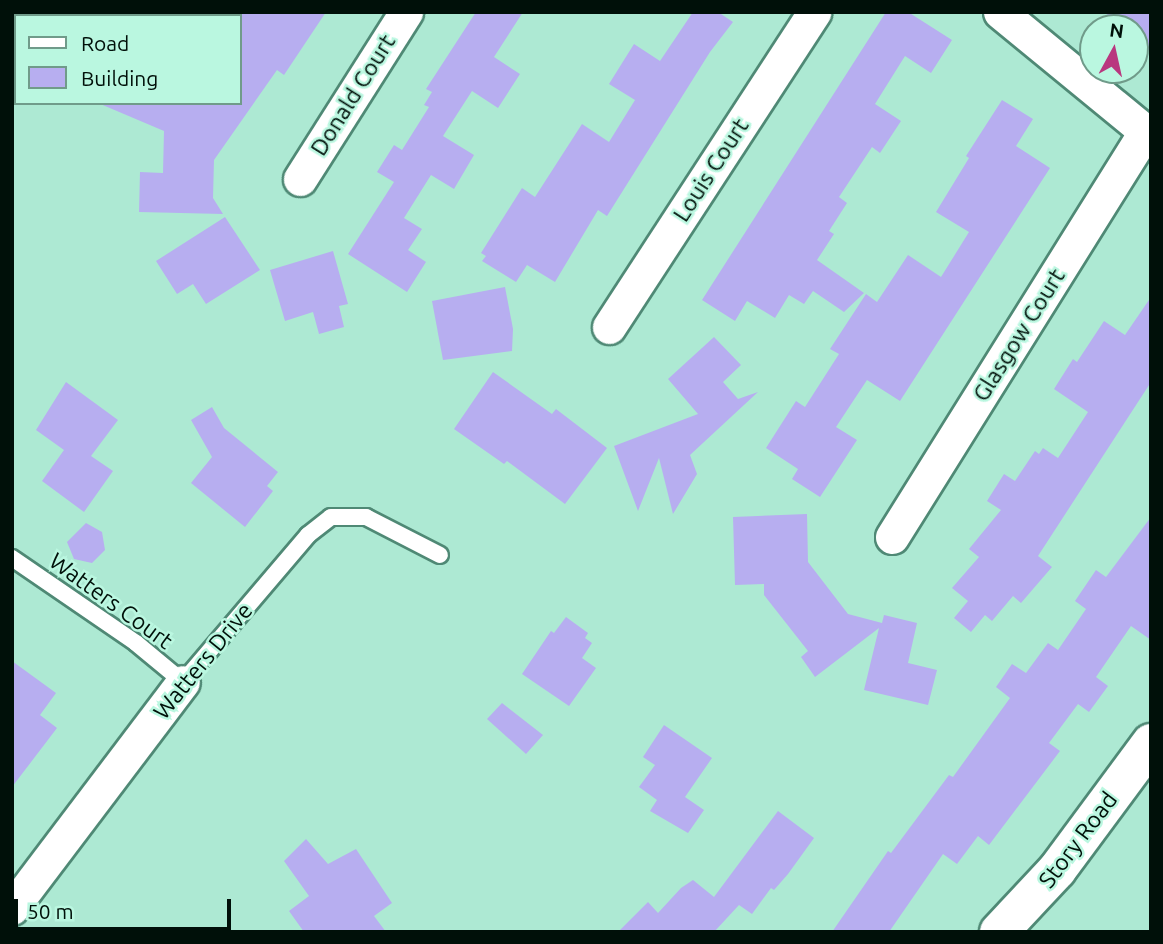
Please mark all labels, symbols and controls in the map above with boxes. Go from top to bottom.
legend [14,14,242,105]
north arrow [1079,14,1149,84]
text: N [1108,18,1125,42]
street label: Donald Court [305,29,401,161]
text: Road [81,31,129,55]
text: Building [81,66,158,90]
street label: Louis Court [667,113,755,227]
street label: Glasgow Court [967,264,1071,406]
street label: Watters Court [44,547,178,655]
street label: Watters Drive [148,597,258,725]
street label: Story Road [1033,787,1123,893]
scale bar [18,884,234,928]
text: 50 m [27,899,74,923]

